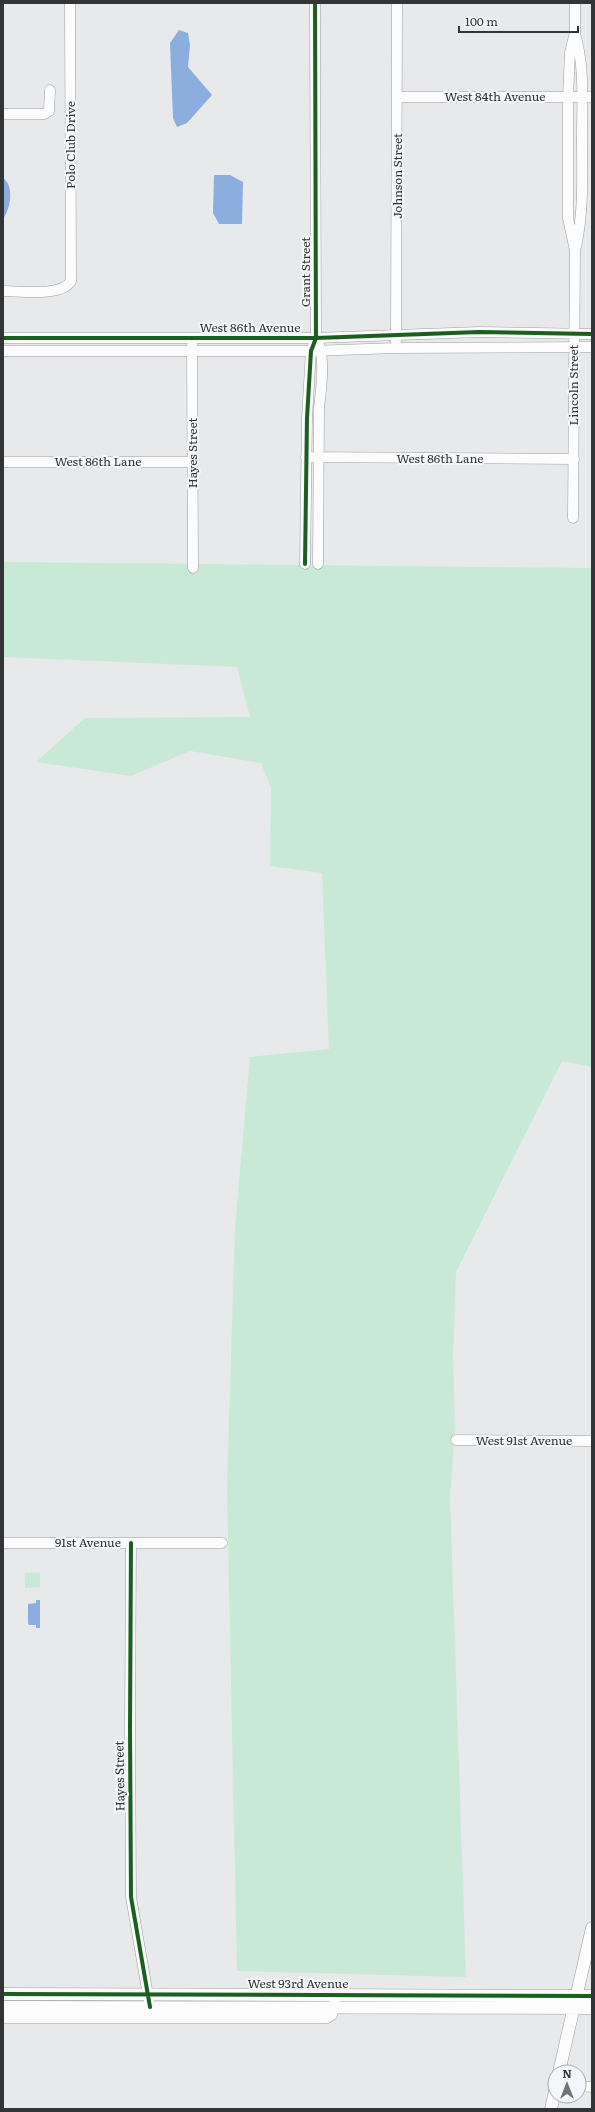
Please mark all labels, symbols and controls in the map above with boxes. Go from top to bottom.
scale bar [459,8,578,34]
text: 100 m [465,12,498,30]
street label: West 84th Avenue [444,87,546,105]
street label: Polo Club Drive [61,101,79,189]
street label: Johnson Street [388,133,406,219]
street label: Grant Street [296,237,314,307]
street label: West 86th Avenue [199,318,301,336]
street label: Lincoln Street [564,344,582,425]
street label: Hayes Street [183,418,201,488]
street label: West 86th Lane [397,449,483,467]
street label: West 86th Lane [55,452,141,470]
street label: West 91st Avenue [476,1431,572,1449]
street label: 91st Avenue [55,1533,121,1551]
street label: Hayes Street [109,1740,129,1812]
street label: West 93rd Avenue [248,1974,348,1992]
north arrow [547,2064,587,2104]
text: N [562,2065,572,2081]

